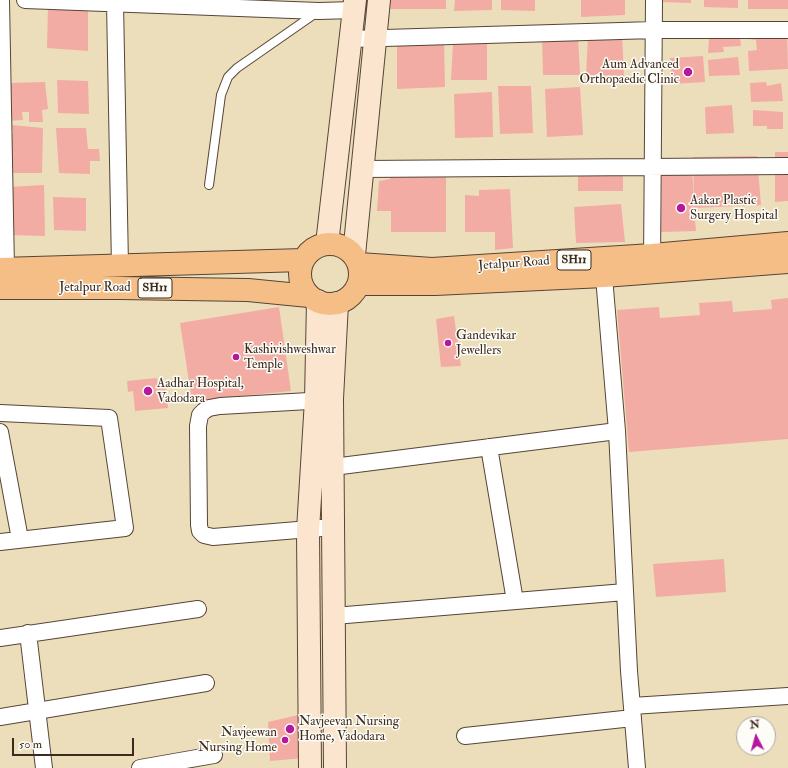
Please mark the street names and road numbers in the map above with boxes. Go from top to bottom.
road number: SH11 [557,250,591,270]
street label: Jetalpur Road [478,254,550,274]
road number: SH11 [138,278,172,298]
street label: Jetalpur Road [59,280,131,296]

